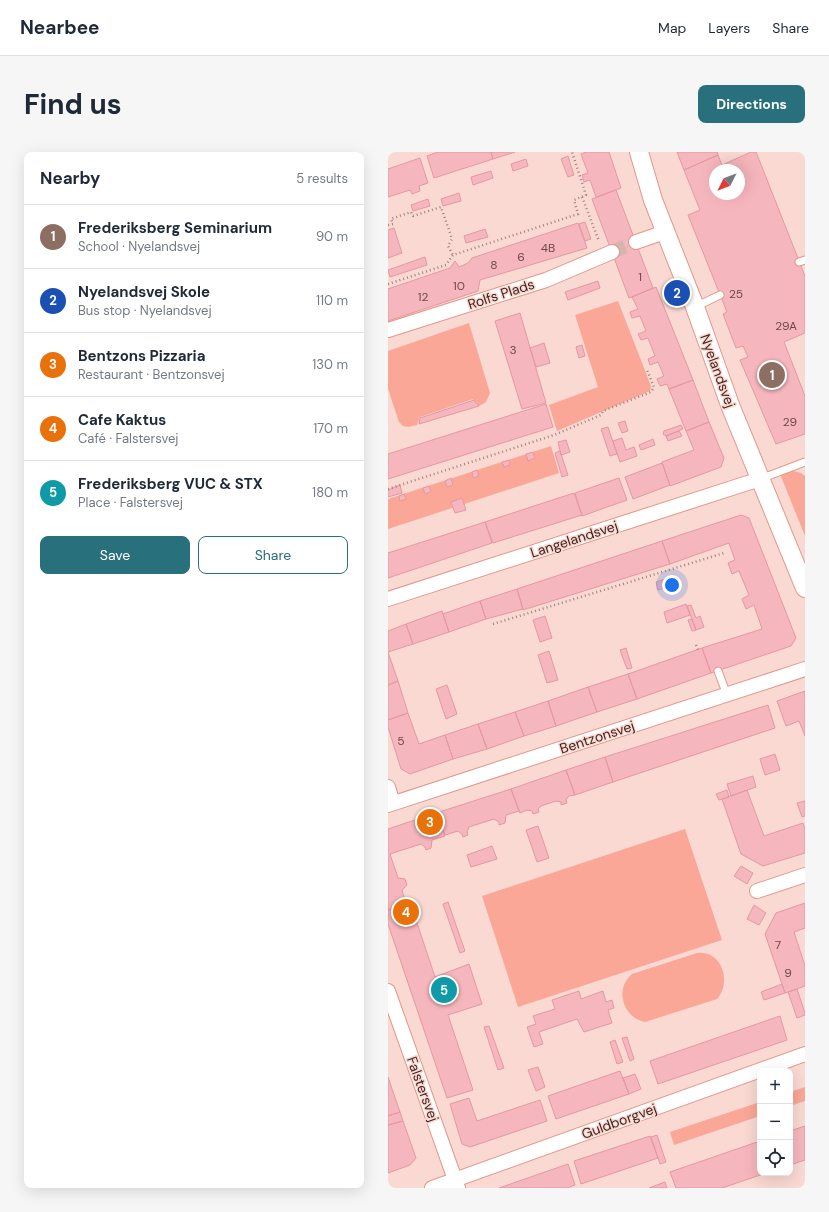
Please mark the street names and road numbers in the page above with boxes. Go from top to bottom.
street label: Rolfs Plads [465,275,537,313]
street label: Nyelandsvej [696,332,740,410]
street label: Langelandsvej [528,516,620,562]
street label: Bentzonsvej [557,716,637,758]
street label: Falstersvej [403,1054,443,1124]
street label: Guldborgvej [579,1099,659,1143]

